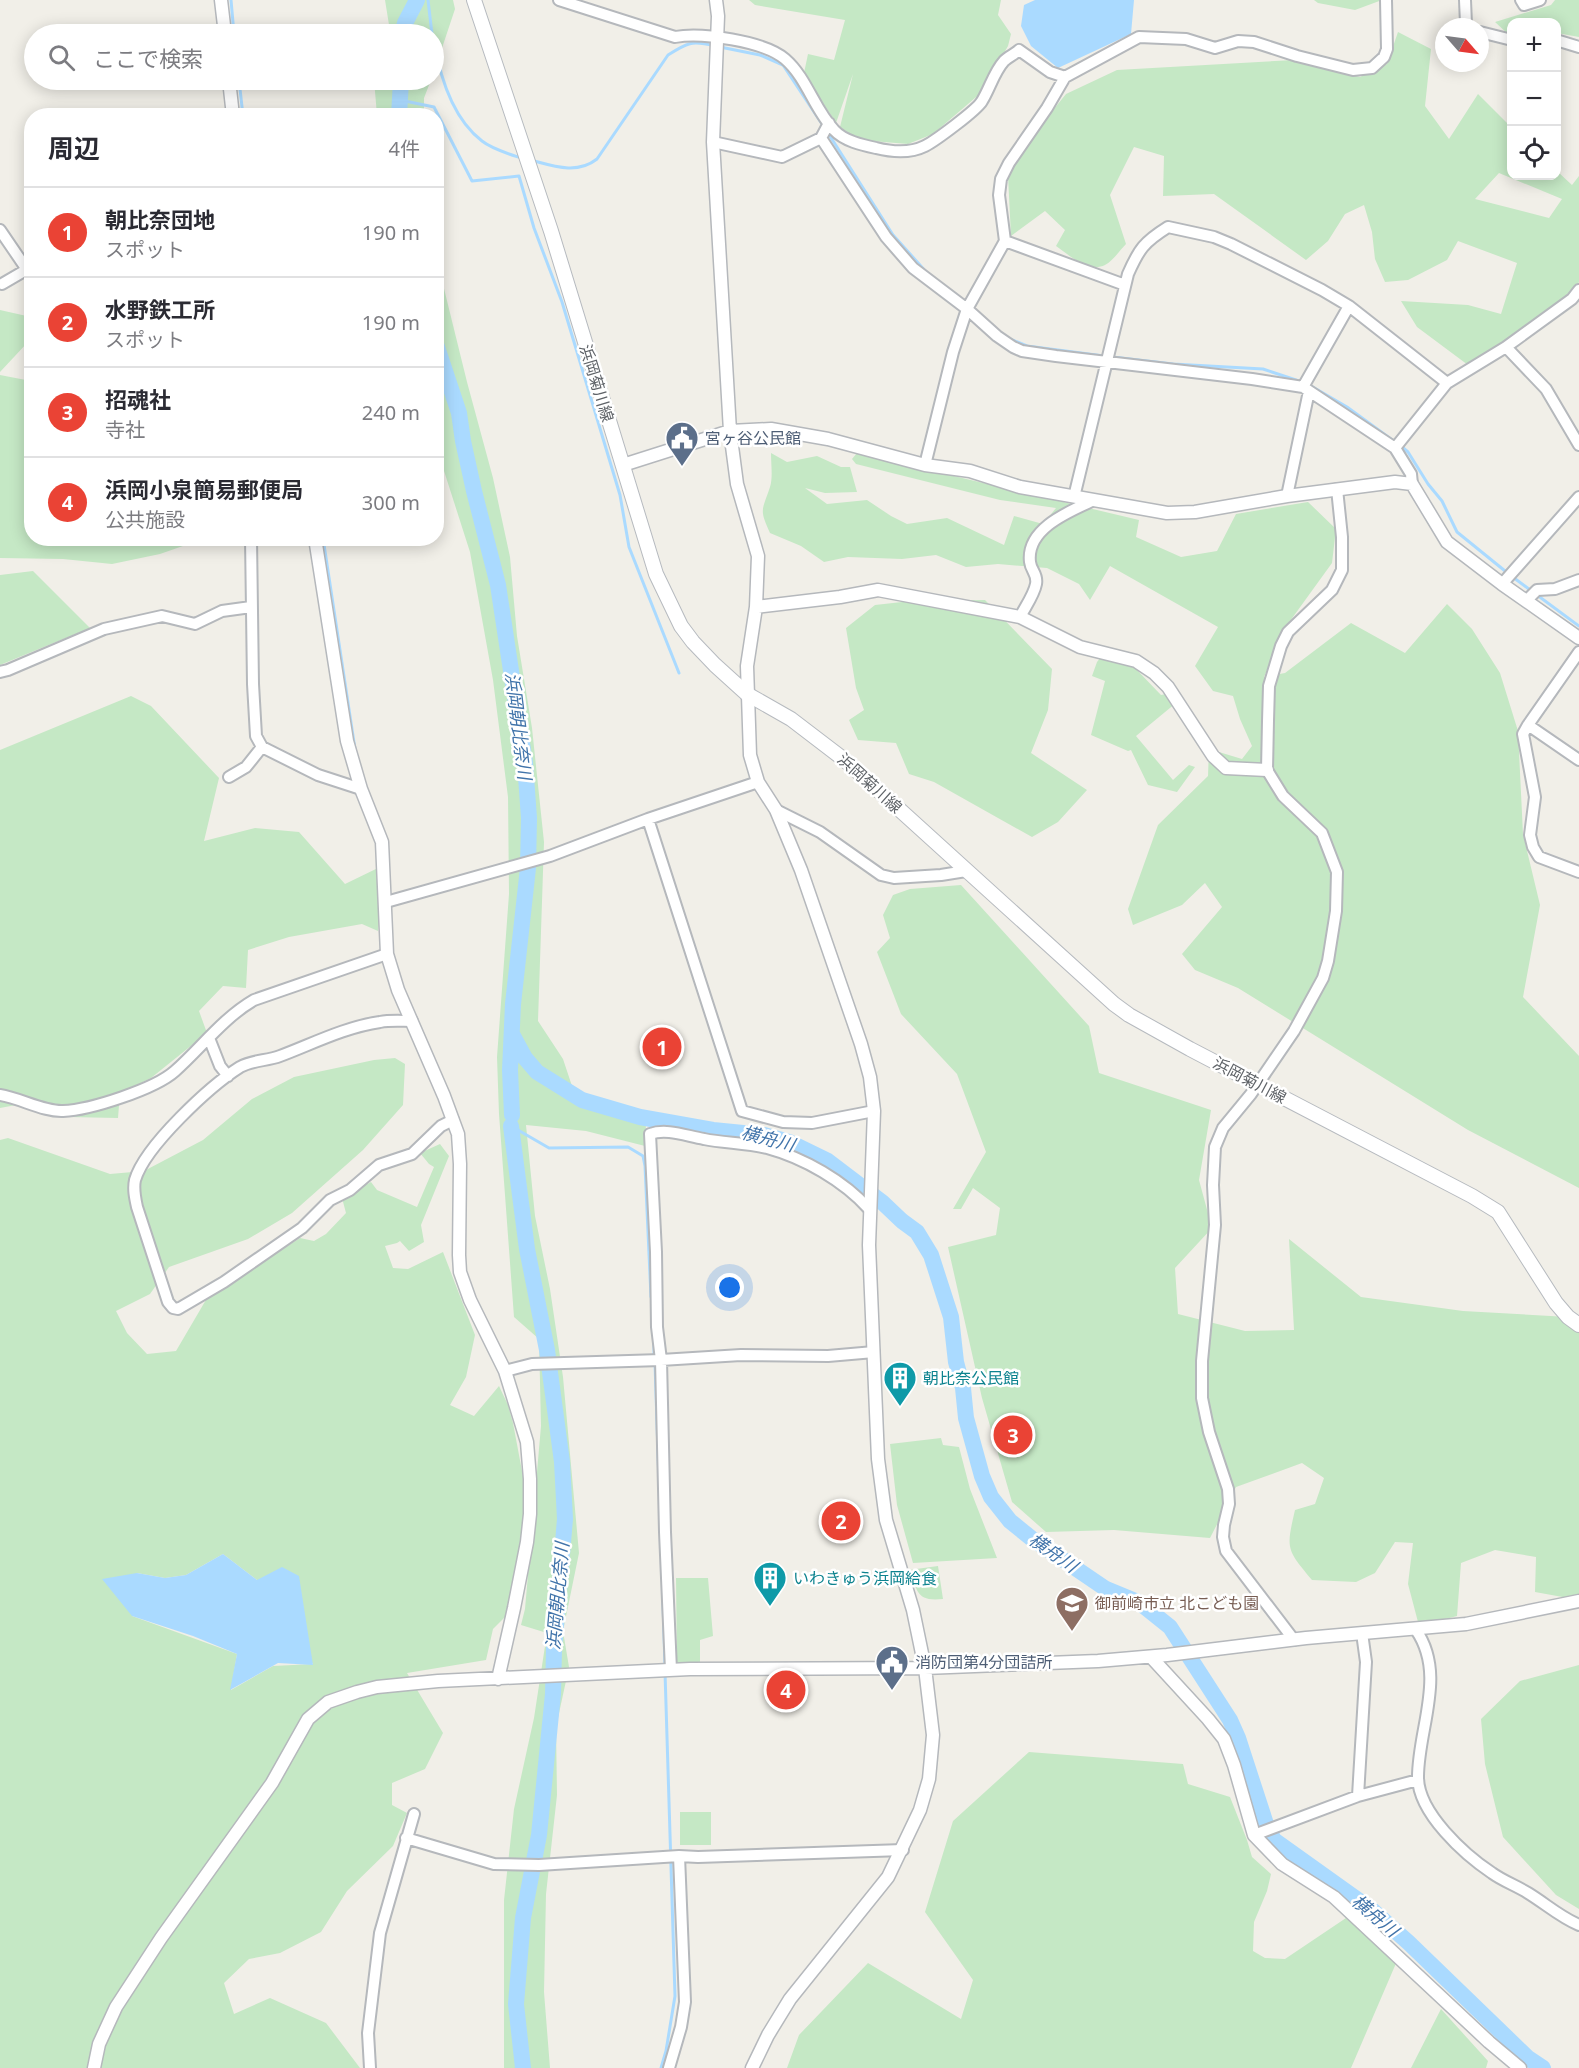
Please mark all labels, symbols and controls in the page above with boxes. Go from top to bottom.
north arrow [1435,18,1489,72]
map controls [1507,18,1561,180]
button: + [1507,18,1561,72]
search box [24,24,444,90]
icon: search [45,41,78,74]
text: ここで検索 [93,43,203,73]
button: − [1507,72,1561,126]
button: locate [1507,126,1561,180]
text: 周辺 [48,130,100,166]
text: 4件 [389,135,420,162]
text: 朝比奈団地 [105,204,215,234]
text: 1 [62,219,73,246]
text: 190 m [362,219,420,246]
text: スポット [105,236,185,263]
text: 水野鉄工所 [105,294,215,324]
text: 2 [62,309,73,336]
text: 190 m [362,309,420,336]
text: スポット [105,326,185,353]
street label: 浜岡菊川線 [575,342,619,424]
text: 招魂社 [105,384,171,414]
text: 3 [62,399,73,426]
text: 240 m [362,399,420,426]
text: 寺社 [105,416,145,443]
public building icon: 宮ヶ谷公民館 [664,420,700,467]
place label: 宮ヶ谷公民館 [705,427,801,449]
text: 浜岡小泉簡易郵便局 [105,474,303,504]
text: 4 [62,489,73,516]
text: 300 m [362,489,420,516]
text: 公共施設 [105,506,185,533]
water label: 浜岡朝比奈川 [501,671,538,783]
street label: 浜岡菊川線 [833,748,907,818]
pin: 1 [642,1024,682,1070]
street label: 浜岡菊川線 [1210,1052,1290,1108]
water label: 横舟川 [739,1119,799,1157]
your location [715,1273,744,1302]
building icon: 朝比奈公民館 [882,1360,918,1407]
place label: 朝比奈公民館 [923,1367,1019,1389]
pin: 3 [994,1412,1032,1458]
pin: 2 [822,1498,860,1544]
water label: 横舟川 [1025,1527,1084,1579]
water label: 浜岡朝比奈川 [540,1539,574,1651]
building icon: いわきゅう浜岡給食 [752,1560,788,1607]
place label: いわきゅう浜岡給食 [793,1567,937,1589]
school or university icon: 御前崎市立 北こども園 [1054,1585,1090,1632]
place label: 御前崎市立 北こども園 [1095,1592,1259,1614]
public building icon: 消防団第4分団詰所 [874,1644,910,1691]
place label: 消防団第4分団詰所 [915,1651,1052,1673]
pin: 4 [766,1668,806,1712]
water label: 横舟川 [1347,1889,1406,1943]

